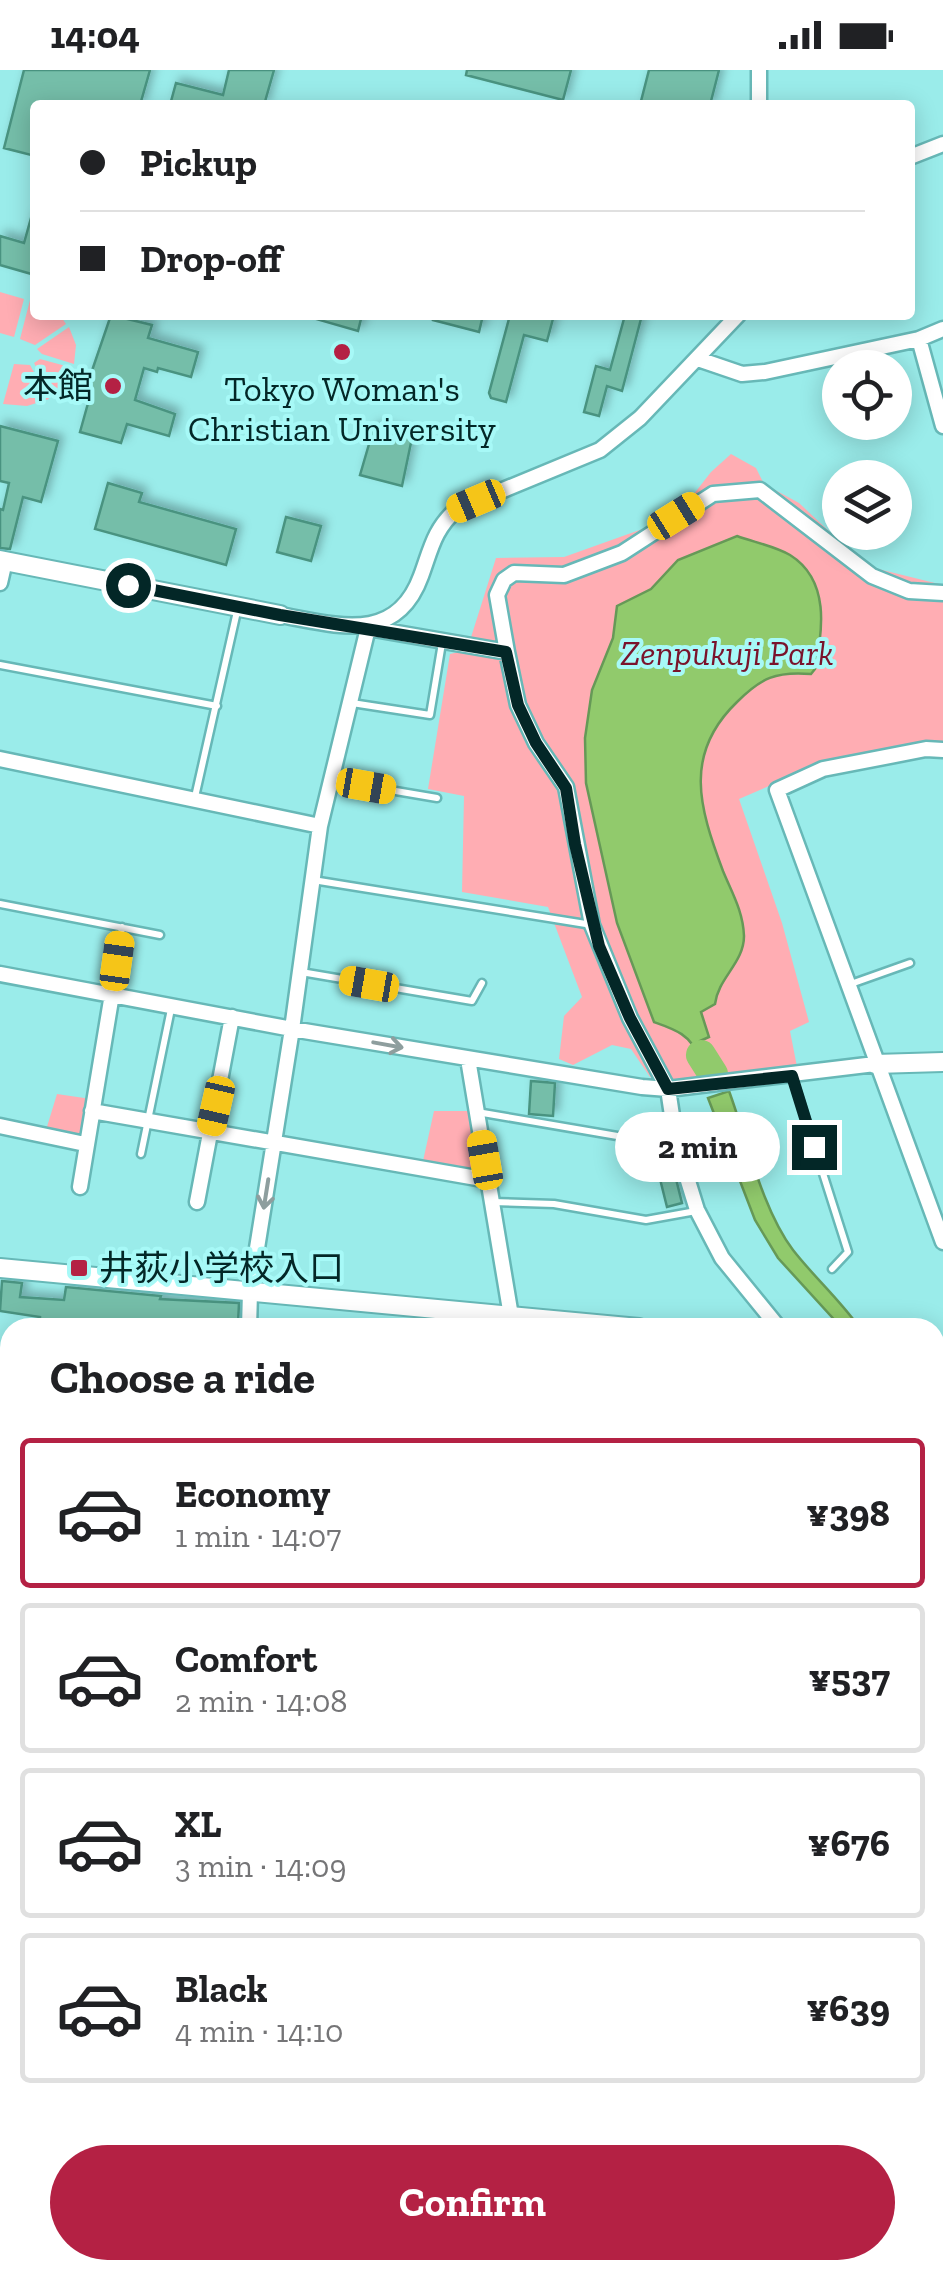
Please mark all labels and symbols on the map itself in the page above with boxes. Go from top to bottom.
marker: Tokyo Woman's Christian University [331,341,353,363]
place label: 本館 [23,365,93,407]
place label: Tokyo Woman's Christian University [188,368,496,450]
marker: 本館 [102,375,124,397]
car [443,475,509,527]
car [643,487,709,545]
route start [106,563,151,608]
park label: Zenpukuji Park [620,632,834,674]
car [334,766,398,806]
car [98,929,136,993]
car [337,964,401,1004]
one-way arrow [372,1036,404,1055]
car [195,1073,237,1139]
callout: 2 min [614,1112,779,1182]
route end [792,1125,837,1170]
car [465,1128,505,1192]
one-way arrow [256,1177,275,1210]
place label: 井荻小学校入口 [99,1247,344,1289]
marker: 井荻小学校入口 [68,1257,90,1279]

